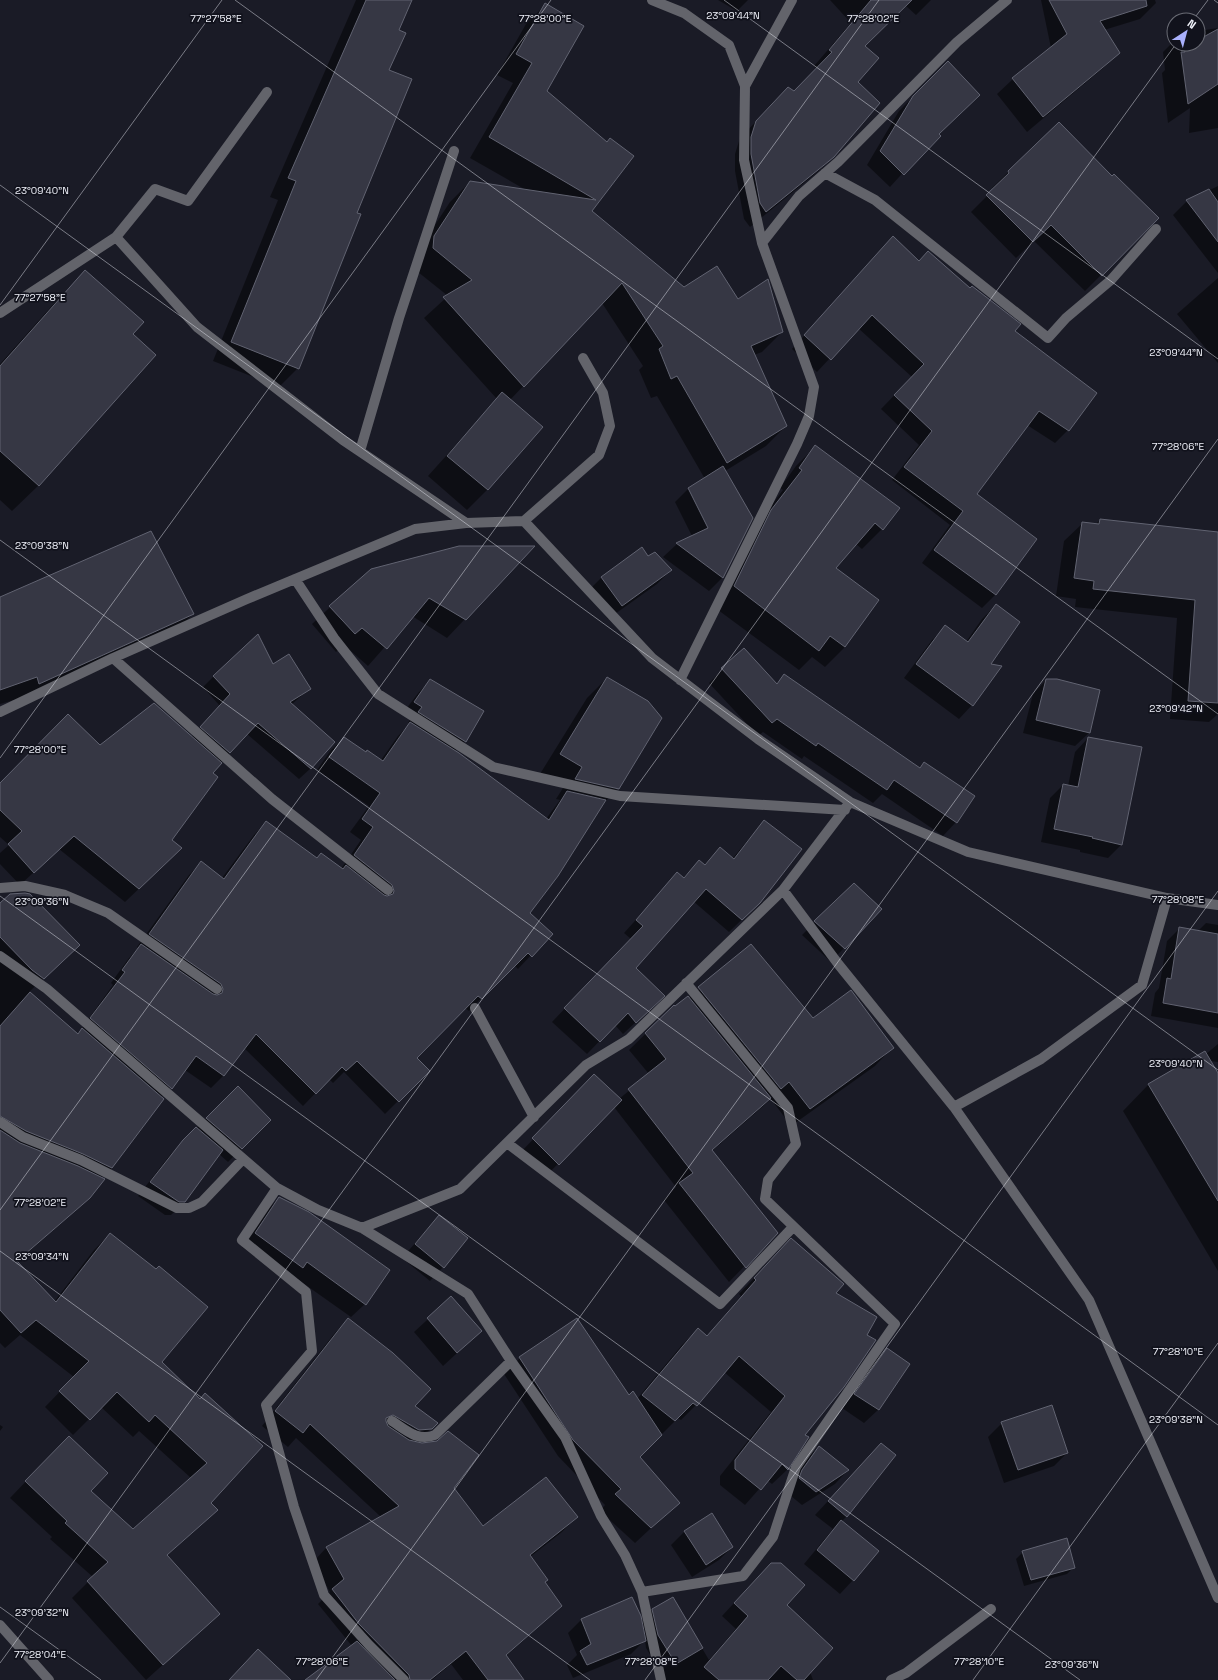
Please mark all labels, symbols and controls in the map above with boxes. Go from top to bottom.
text: 23°09'44"N [706,9,760,22]
text: 77°27'58"E [190,12,242,25]
text: 77°28'00"E [519,12,572,25]
text: 77°28'02"E [847,12,899,25]
north arrow [1166,12,1206,52]
text: N [1185,16,1199,32]
text: 23°09'40"N [15,184,69,197]
text: 77°27'58"E [14,291,66,304]
text: 23°09'44"N [1149,346,1203,359]
text: 77°28'06"E [1152,440,1204,453]
text: 23°09'38"N [15,539,69,552]
text: 23°09'42"N [1149,702,1203,715]
text: 77°28'00"E [14,743,67,756]
text: 77°28'08"E [1152,893,1205,906]
text: 23°09'36"N [15,895,69,908]
text: 23°09'40"N [1149,1057,1203,1070]
text: 77°28'02"E [14,1196,66,1209]
text: 23°09'34"N [15,1250,69,1263]
text: 77°28'10"E [1153,1345,1204,1358]
text: 23°09'38"N [1149,1413,1203,1426]
text: 23°09'32"N [15,1606,69,1619]
text: 77°28'04"E [14,1648,66,1661]
text: 77°28'06"E [296,1655,348,1668]
text: 77°28'08"E [625,1655,678,1668]
text: 77°28'10"E [954,1655,1005,1668]
text: 23°09'36"N [1045,1658,1099,1671]

